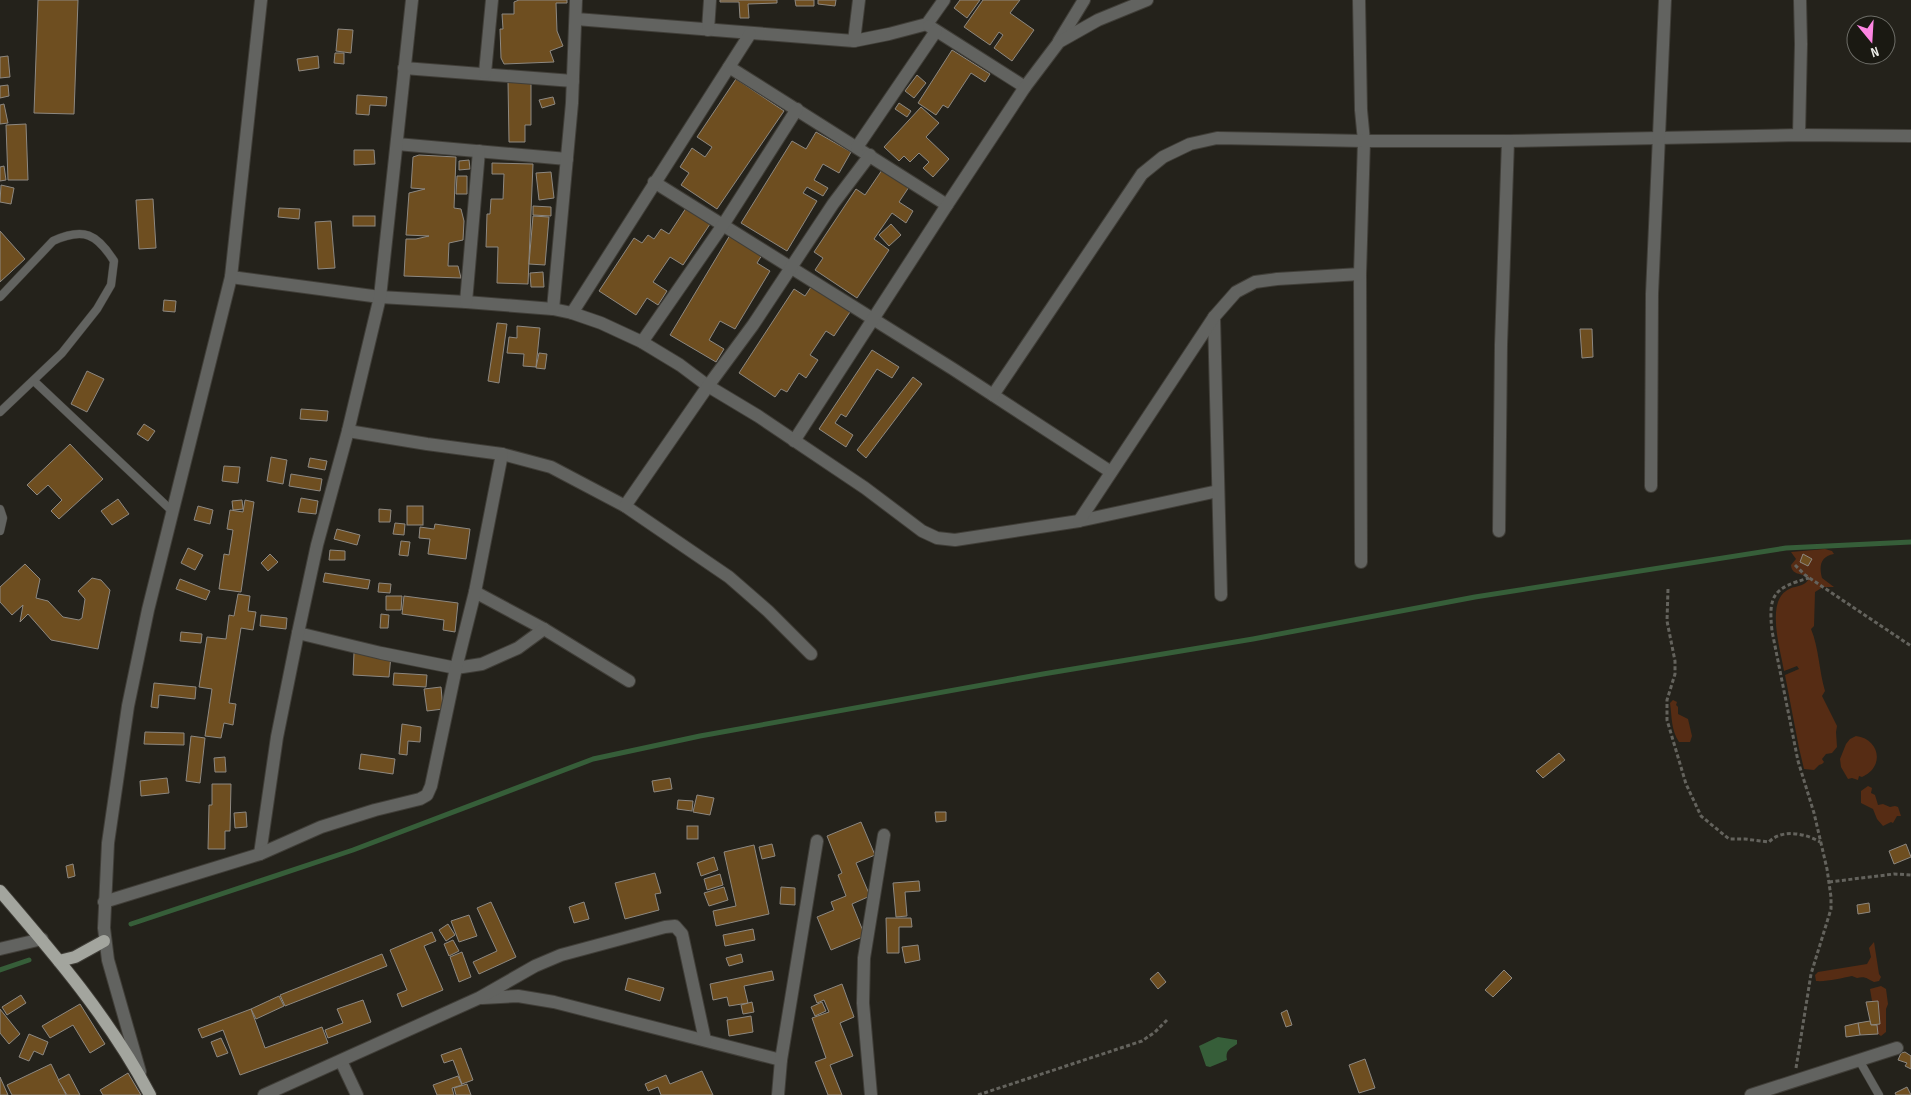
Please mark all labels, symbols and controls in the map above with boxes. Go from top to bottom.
north arrow [1846,15,1896,65]
text: N [1869,43,1881,61]

